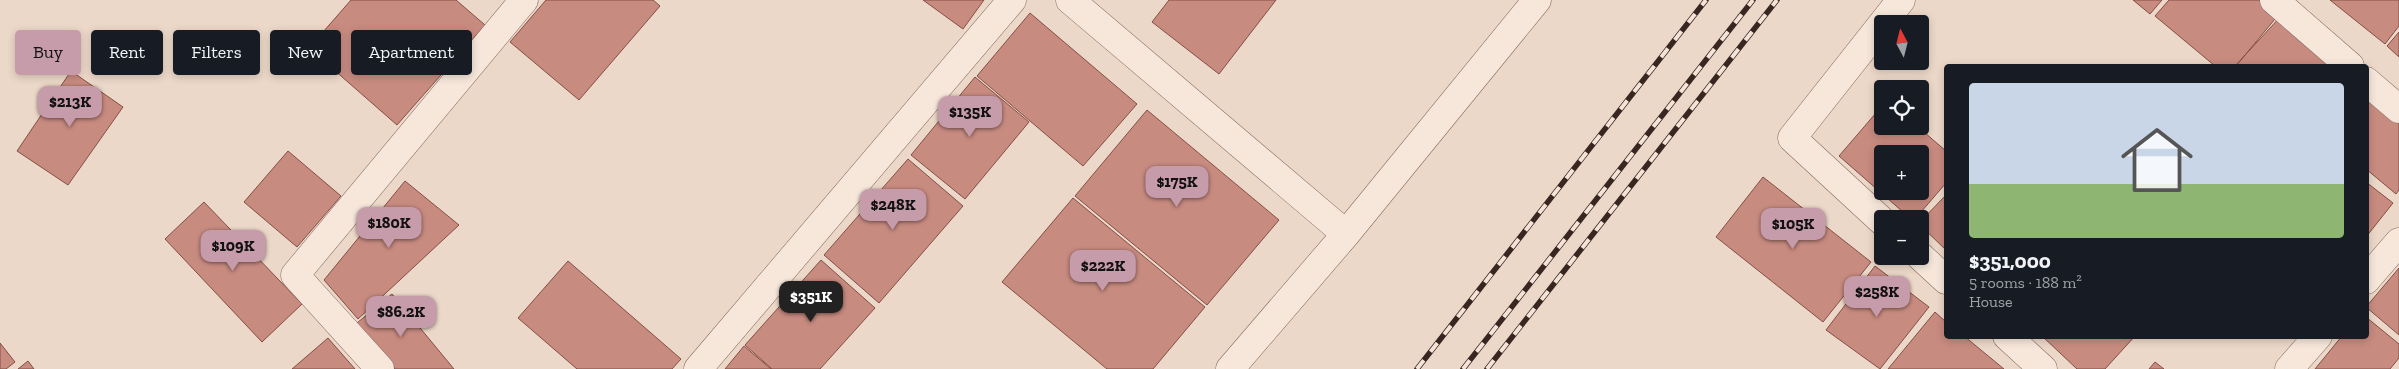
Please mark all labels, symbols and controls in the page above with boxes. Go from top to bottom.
north arrow [1874,15,1929,70]
map controls [1874,15,1929,265]
chip: Buy [15,30,81,75]
chip: Rent [91,30,163,75]
chip: Filters [173,30,260,75]
chip: New [270,30,341,75]
chip: Apartment [351,30,472,75]
button: locate [1874,80,1929,135]
pin: $213K [35,86,105,128]
text: $213K [49,92,91,111]
pin: $135K [935,96,1005,138]
text: $135K [949,102,991,121]
icon: home [2112,115,2202,205]
button: + [1874,145,1929,200]
pin: $175K [1142,166,1212,208]
text: $175K [1156,172,1198,191]
pin: $248K [858,188,928,231]
text: $248K [871,195,915,214]
pin: $180K [354,206,424,249]
pin: $105K [1758,208,1828,250]
button: − [1874,210,1929,265]
text: $180K [368,213,410,232]
text: $105K [1772,214,1814,233]
pin: $109K [198,230,268,272]
text: $109K [212,236,254,255]
text: $351,000 [1969,248,2051,273]
pin: $222K [1068,250,1138,292]
text: $222K [1081,256,1125,275]
text: 5 rooms · 188 m² [1969,273,2082,292]
pin: $258K [1842,276,1912,318]
pin: $351K [776,280,846,323]
text: $258K [1855,282,1899,301]
text: $351K [790,287,832,306]
text: House [1969,292,2012,311]
pin: $86.2K [360,296,442,338]
text: $86.2K [377,302,425,321]

